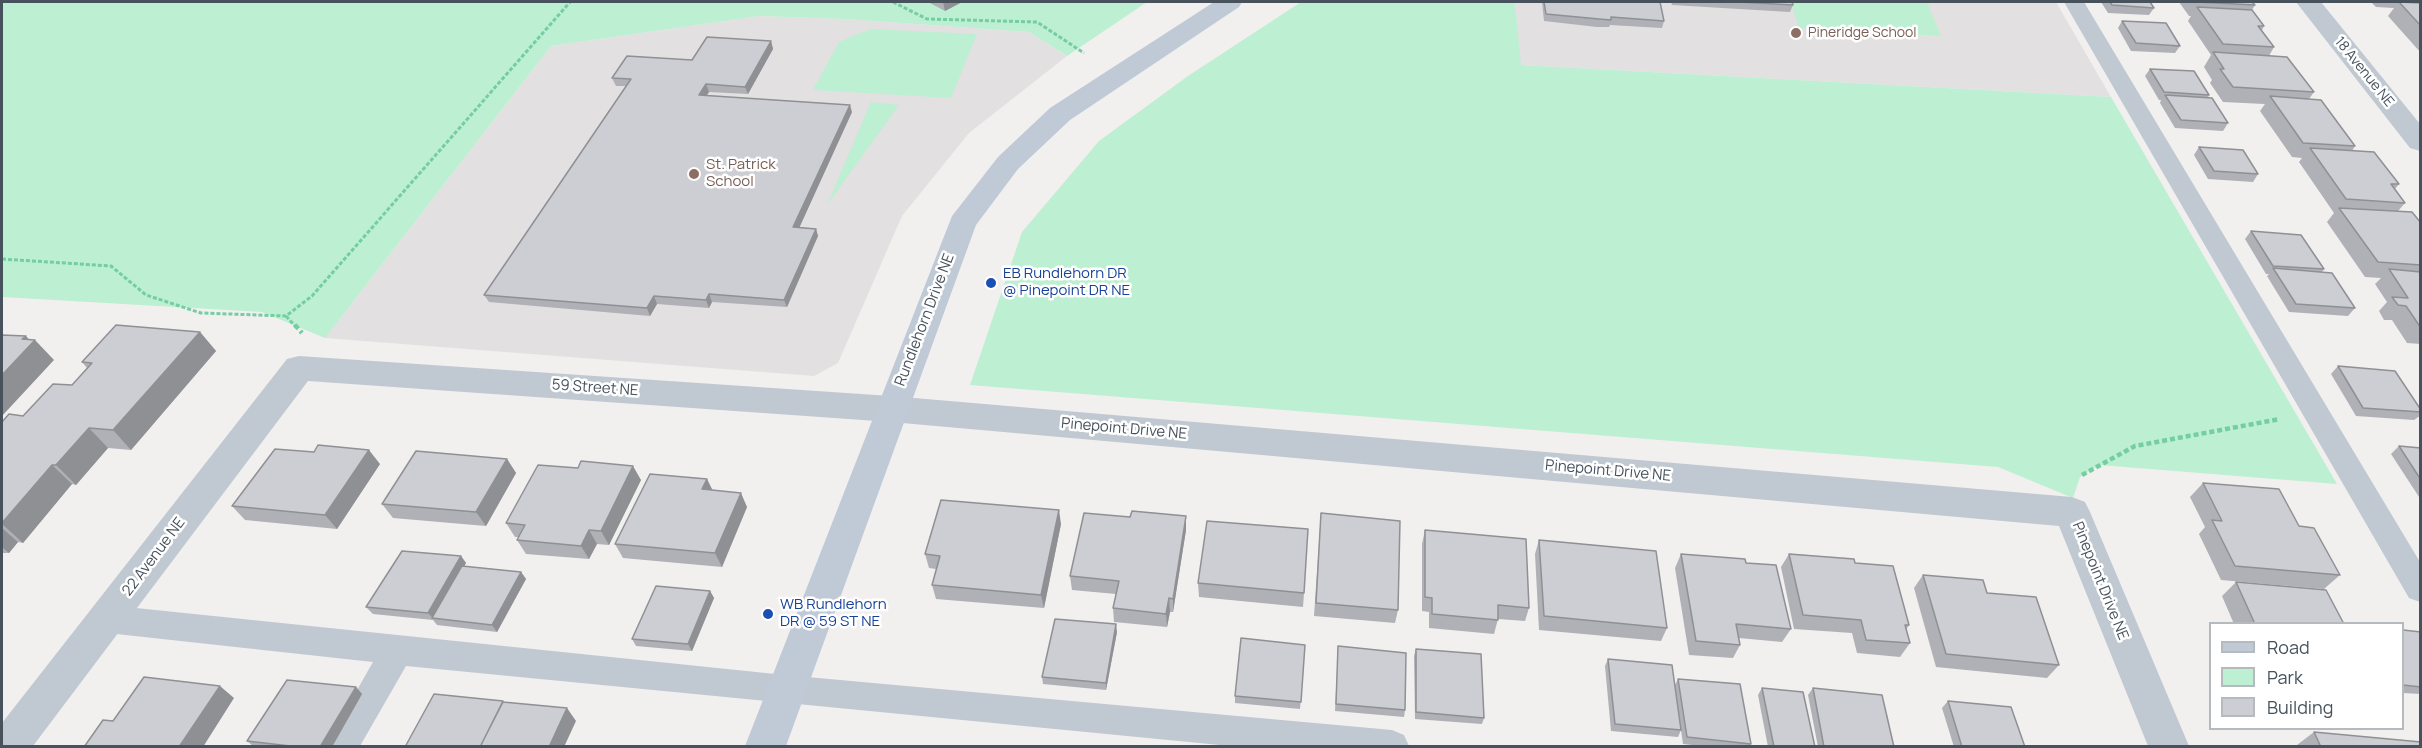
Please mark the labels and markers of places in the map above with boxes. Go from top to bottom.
place label: Pineridge School [1808,25,1917,41]
marker: Pineridge School [1789,26,1803,40]
place label: St. Patrick School [706,156,776,191]
marker: St. Patrick School [687,167,701,181]
place label: EB Rundlehorn DR @ Pinepoint DR NE [1003,265,1130,300]
marker: EB Rundlehorn DR @ Pinepoint DR NE [984,276,998,290]
place label: WB Rundlehorn DR @ 59 ST NE [780,596,887,631]
marker: WB Rundlehorn DR @ 59 ST NE [761,607,775,621]

